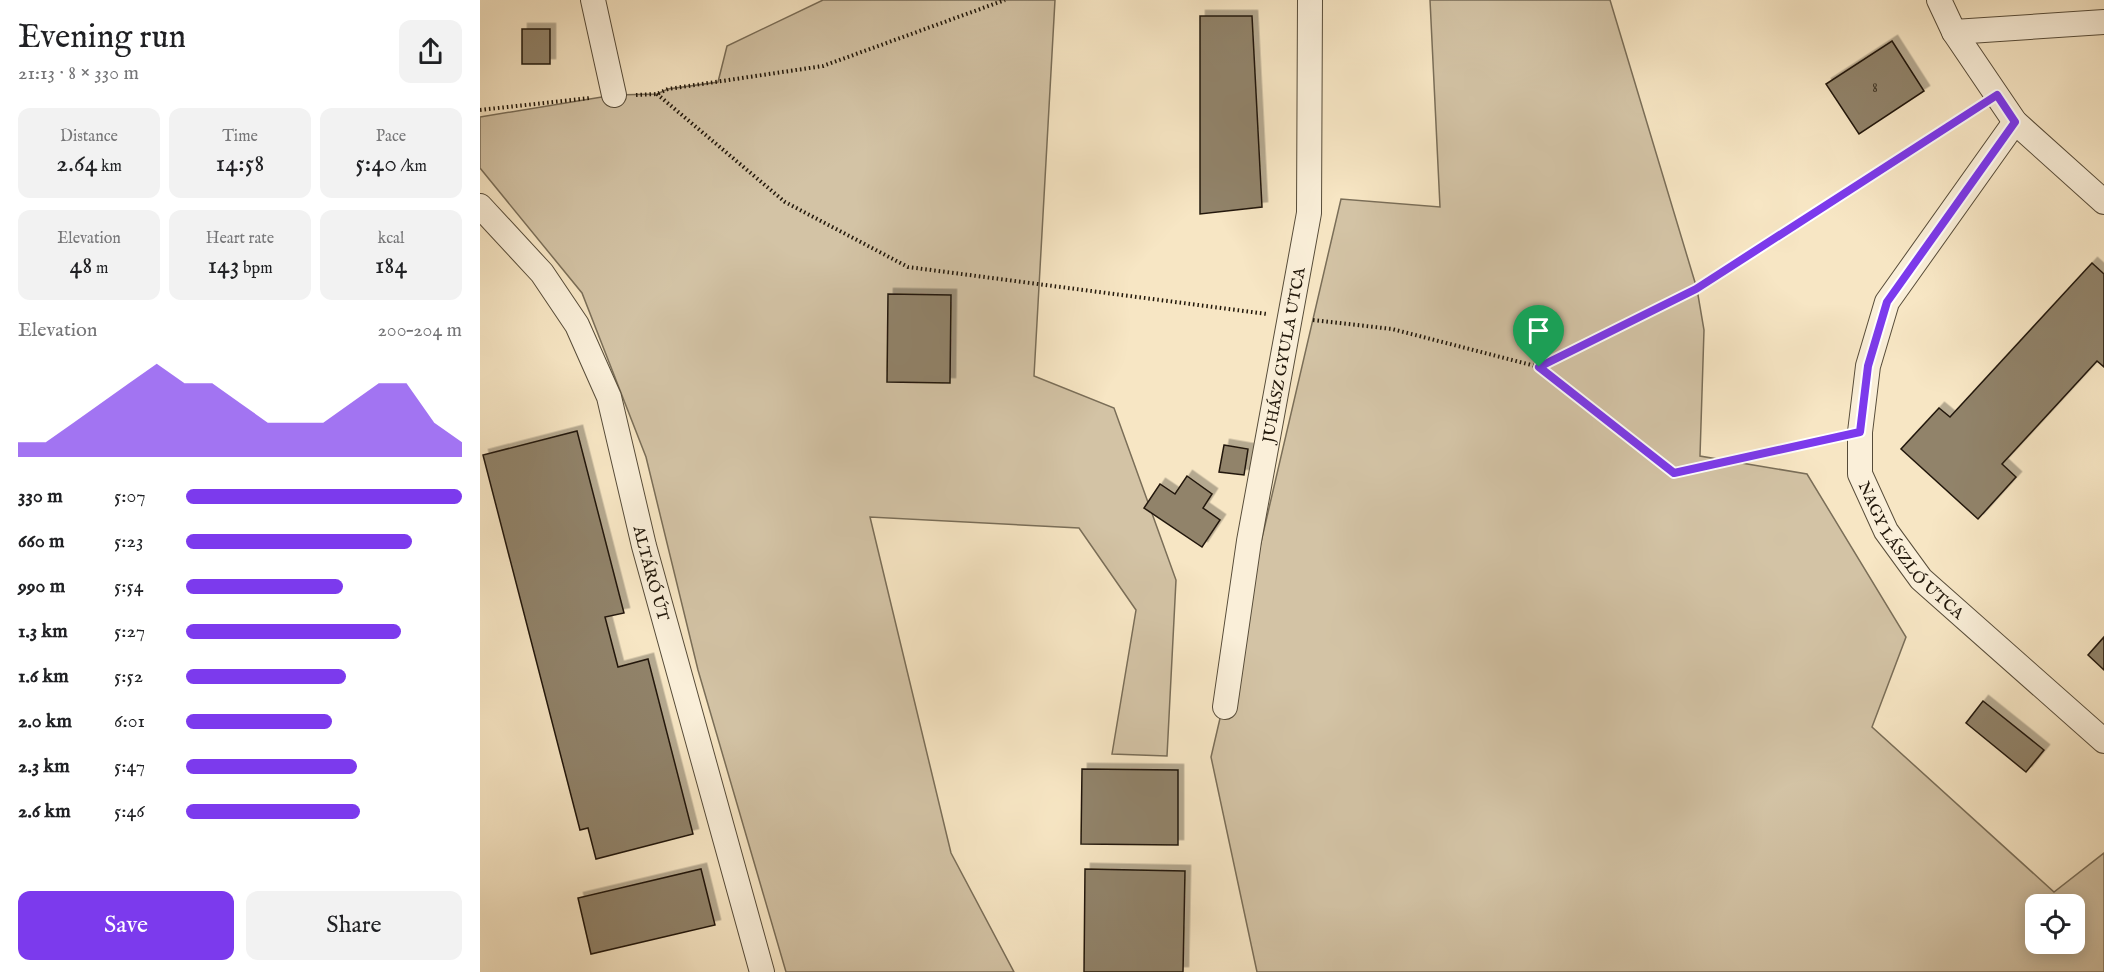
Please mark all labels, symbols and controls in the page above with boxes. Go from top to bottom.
text: Evening run [18,17,186,59]
button: share [399,20,462,83]
text: 21:13 · 8 × 330 m [18,61,139,86]
house number: 8 [1872,79,1878,97]
text: Distance [60,127,118,147]
text: Time [222,127,258,147]
text: Pace [376,127,406,147]
text: 2.64 [56,147,98,180]
text: 14:58 [216,147,264,180]
text: 5:40 [355,147,397,180]
text: km [98,157,122,177]
text: /km [397,157,427,177]
text: Elevation [57,229,121,249]
text: Heart rate [206,229,274,249]
text: kcal [378,229,404,249]
text: 48 [70,249,93,282]
text: 143 [207,249,240,282]
text: 184 [375,249,407,282]
text: m [93,259,108,279]
text: bpm [240,259,273,279]
street label: JUHÁSZ GYULA UTCA [1259,265,1311,446]
pin [1513,305,1564,367]
icon: arrive [1522,314,1555,347]
text: Elevation [18,318,97,343]
text: 200–204 m [377,318,462,343]
street label: NAGY LÁSZLÓ UTCA [1853,479,1968,625]
text: 330 m [18,484,63,509]
text: 5:07 [114,484,146,509]
street label: ALTÁRÓ ÚT [627,523,672,624]
text: 660 m [18,529,65,554]
text: 5:23 [114,529,143,554]
text: 990 m [18,574,65,599]
text: 5:54 [114,574,143,599]
text: 1.3 km [18,619,68,644]
text: 5:27 [114,619,145,644]
text: 1.6 km [18,664,69,689]
text: 5:52 [114,664,143,689]
text: 2.0 km [18,709,72,734]
text: 6:01 [114,709,145,734]
text: 2.3 km [18,754,70,779]
text: 5:47 [114,754,145,779]
text: 2.6 km [18,799,71,824]
text: 5:46 [114,799,145,824]
button: Save [18,891,234,960]
button: Share [246,891,462,960]
map controls [2025,894,2085,954]
button: locate [2025,894,2085,954]

